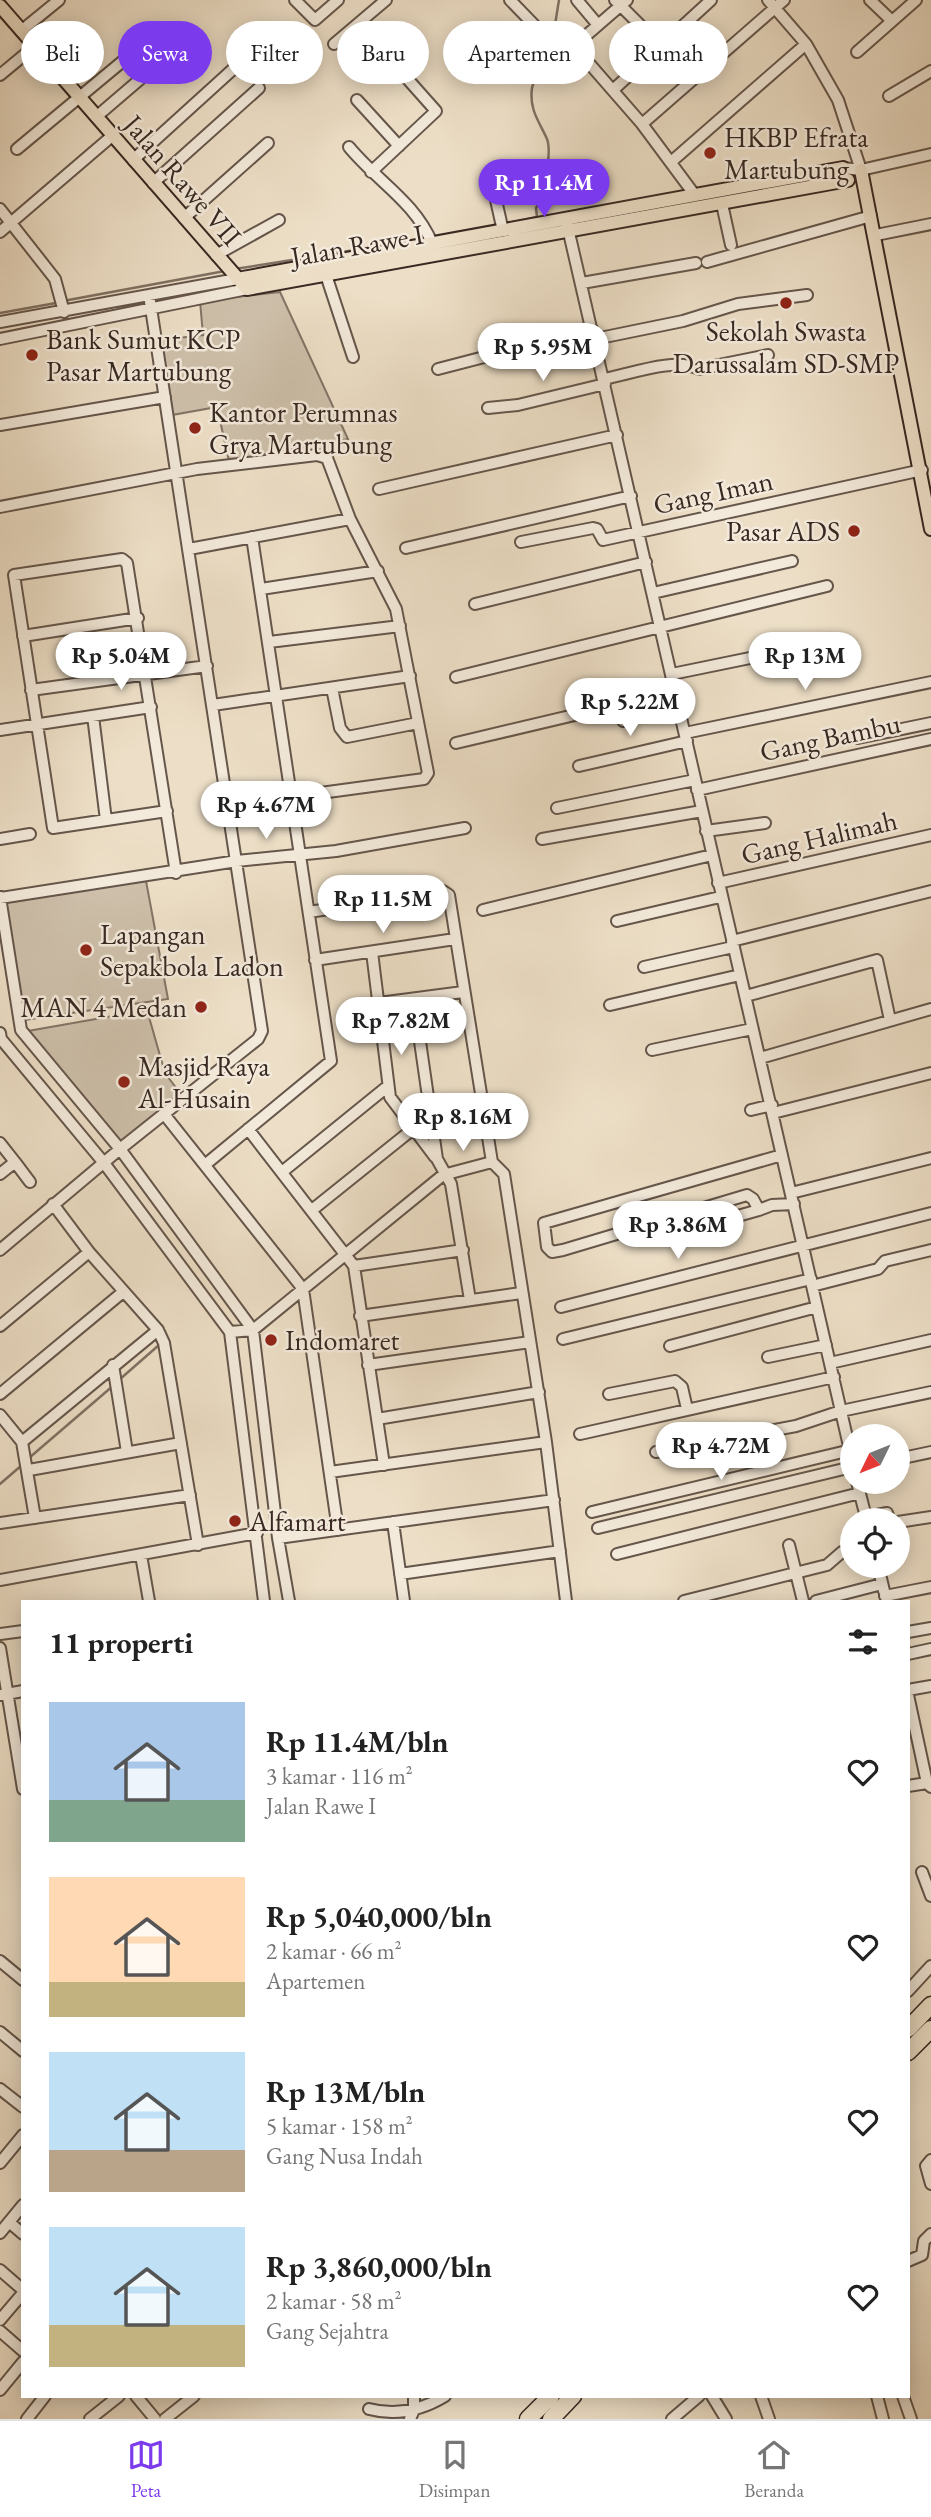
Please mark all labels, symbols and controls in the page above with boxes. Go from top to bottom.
chip: Beli [21,21,104,84]
chip: Sewa [118,21,212,84]
chip: Filter [226,21,323,84]
chip: Baru [337,21,429,84]
chip: Apartemen [443,21,595,84]
chip: Rumah [609,21,728,84]
street label: Jalan Rawe VII [115,105,250,253]
place label: HKBP Efrata Martubung [724,119,869,187]
marker: HKBP Efrata Martubung [702,145,718,161]
pin: Rp 11.4M [472,160,616,219]
text: Rp 11.4M [495,167,593,197]
street label: Jalan Rawe I [286,216,427,275]
marker: Sekolah Swasta Darussalam SD-SMP [778,295,794,311]
place label: Sekolah Swasta Darussalam SD-SMP [673,313,899,381]
place label: Bank Sumut KCP Pasar Martubung [46,321,240,389]
pin: Rp 5.95M [471,324,615,383]
text: Rp 5.95M [494,331,592,361]
marker: Bank Sumut KCP Pasar Martubung [24,347,40,363]
place label: Kantor Perumnas Grya Martubung [209,394,398,462]
marker: Kantor Perumnas Grya Martubung [187,420,203,436]
street label: Gang Iman [650,462,776,522]
place label: Pasar ADS [726,513,840,549]
marker: Pasar ADS [846,523,862,539]
pin: Rp 5.04M [49,632,193,692]
pin: Rp 13M [748,632,862,692]
text: Rp 5.04M [72,640,170,670]
text: Rp 13M [764,640,846,670]
pin: Rp 5.22M [558,678,702,738]
text: Rp 5.22M [581,686,679,716]
street label: Gang Bambu [756,705,904,769]
pin: Rp 4.67M [194,782,338,841]
text: Rp 4.67M [217,789,315,819]
street label: Gang Halimah [738,802,900,872]
pin: Rp 11.5M [311,876,455,935]
text: Rp 11.5M [334,883,432,913]
place label: Lapangan Sepakbola Ladon [100,916,284,984]
marker: Lapangan Sepakbola Ladon [78,942,94,958]
place label: MAN 4 Medan [20,989,187,1025]
pin: Rp 7.82M [329,998,473,1057]
marker: MAN 4 Medan [193,999,209,1015]
text: Rp 7.82M [352,1005,450,1035]
place label: Masjid Raya Al-Husain [137,1048,271,1116]
marker: Masjid Raya Al-Husain [116,1074,132,1090]
pin: Rp 8.16M [391,1094,535,1153]
text: Rp 8.16M [414,1101,512,1131]
pin: Rp 3.86M [606,1202,750,1261]
text: Rp 3.86M [629,1209,727,1239]
place label: Indomaret [285,1322,400,1358]
marker: Indomaret [263,1332,279,1348]
pin: Rp 4.72M [649,1422,793,1482]
north arrow [840,1424,910,1494]
map controls [840,1424,910,1578]
text: Rp 4.72M [672,1430,770,1460]
place label: Alfamart [248,1503,346,1539]
button: locate [840,1508,910,1578]
marker: Alfamart [227,1513,243,1529]
text: 11 properti [49,1623,193,1662]
icon: filters [844,1623,882,1661]
text: Rp 11.4M/bln [266,1722,449,1761]
icon: home [105,1730,189,1814]
icon: heart [844,1753,882,1791]
text: 3 kamar · 116 m² [266,1761,413,1791]
text: Jalan Rawe I [266,1791,376,1821]
text: Rp 5,040,000/bln [266,1897,492,1936]
icon: home [105,1905,189,1989]
icon: heart [844,1928,882,1966]
text: 2 kamar · 66 m² [266,1936,402,1966]
text: Apartemen [266,1966,365,1996]
text: Rp 13M/bln [266,2072,425,2111]
icon: home [105,2080,189,2164]
icon: heart [844,2103,882,2141]
text: 5 kamar · 158 m² [266,2111,413,2141]
text: Gang Nusa Indah [266,2141,423,2171]
text: Rp 3,860,000/bln [266,2247,492,2286]
icon: home [105,2255,189,2339]
icon: heart [844,2278,882,2316]
text: 2 kamar · 58 m² [266,2286,402,2316]
text: Gang Sejahtra [266,2316,389,2346]
tab: Peta [127,2436,165,2503]
tab: Disimpan [419,2436,490,2503]
tab: Beranda [744,2436,804,2503]

